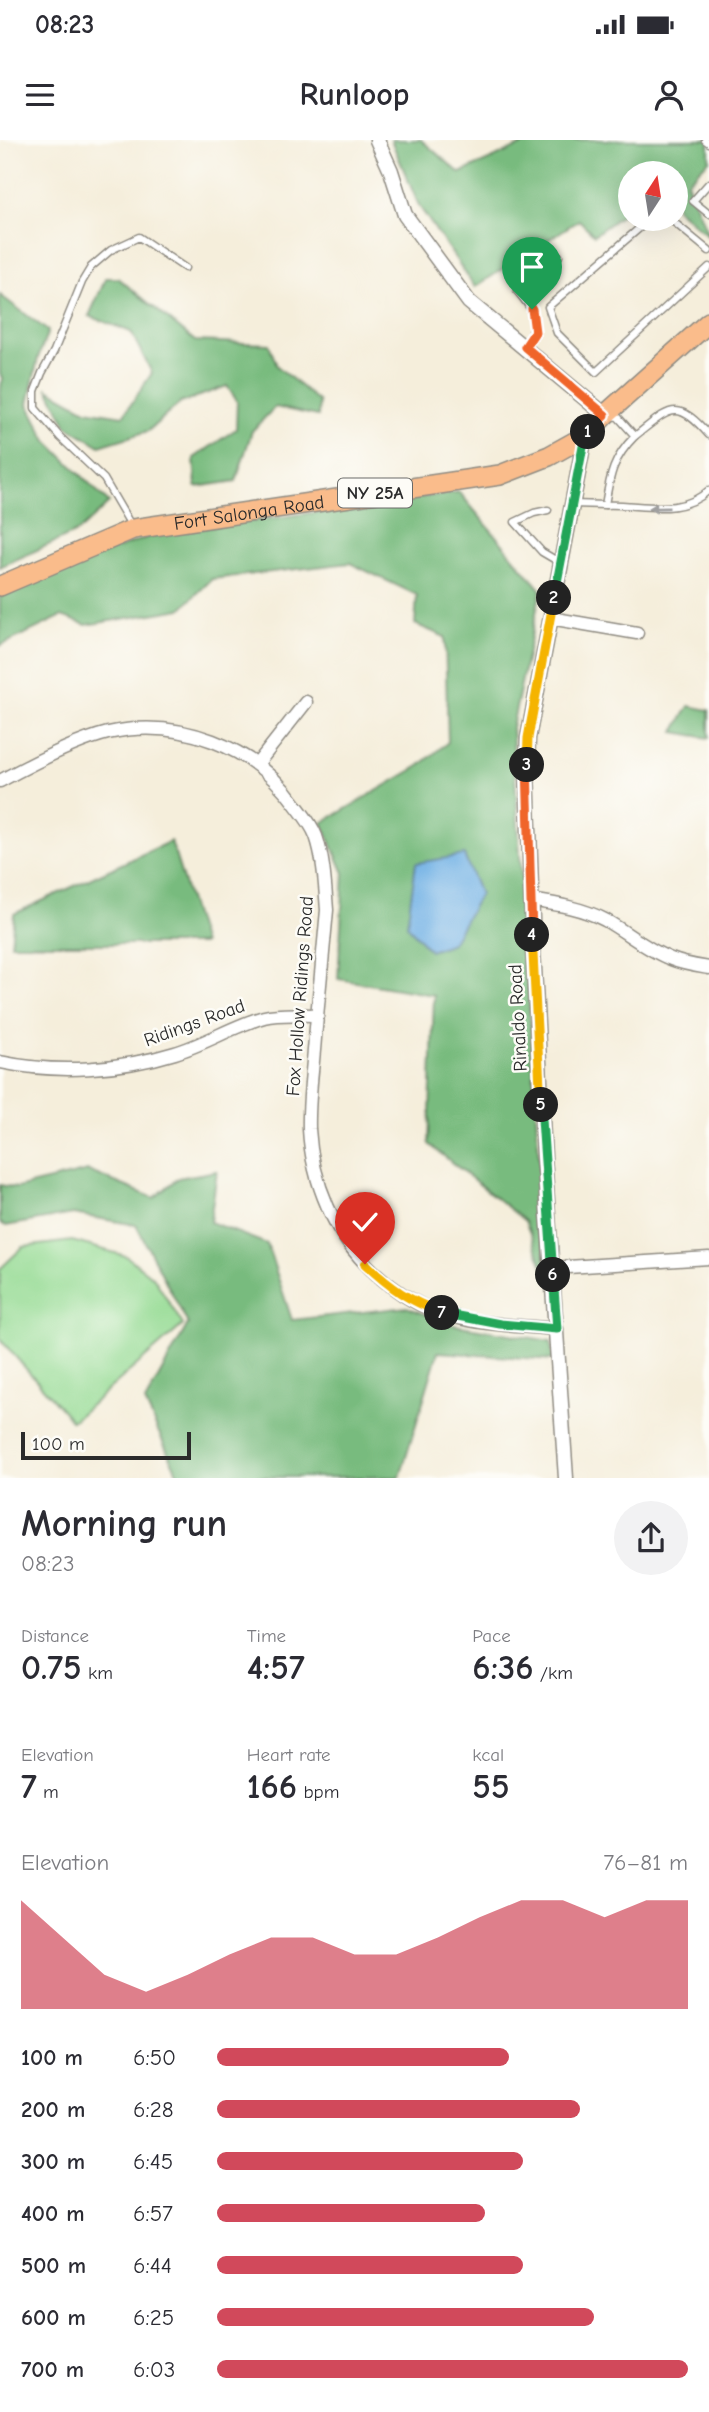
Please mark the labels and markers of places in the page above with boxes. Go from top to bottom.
pin [502,237,562,309]
pin: 1 [570,414,606,450]
pin: 2 [536,580,572,616]
pin: 3 [510,748,544,782]
pin: 4 [514,918,550,952]
pin: 5 [524,1088,558,1122]
pin [335,1192,395,1264]
pin: 6 [536,1258,570,1292]
pin: 7 [424,1296,460,1330]

